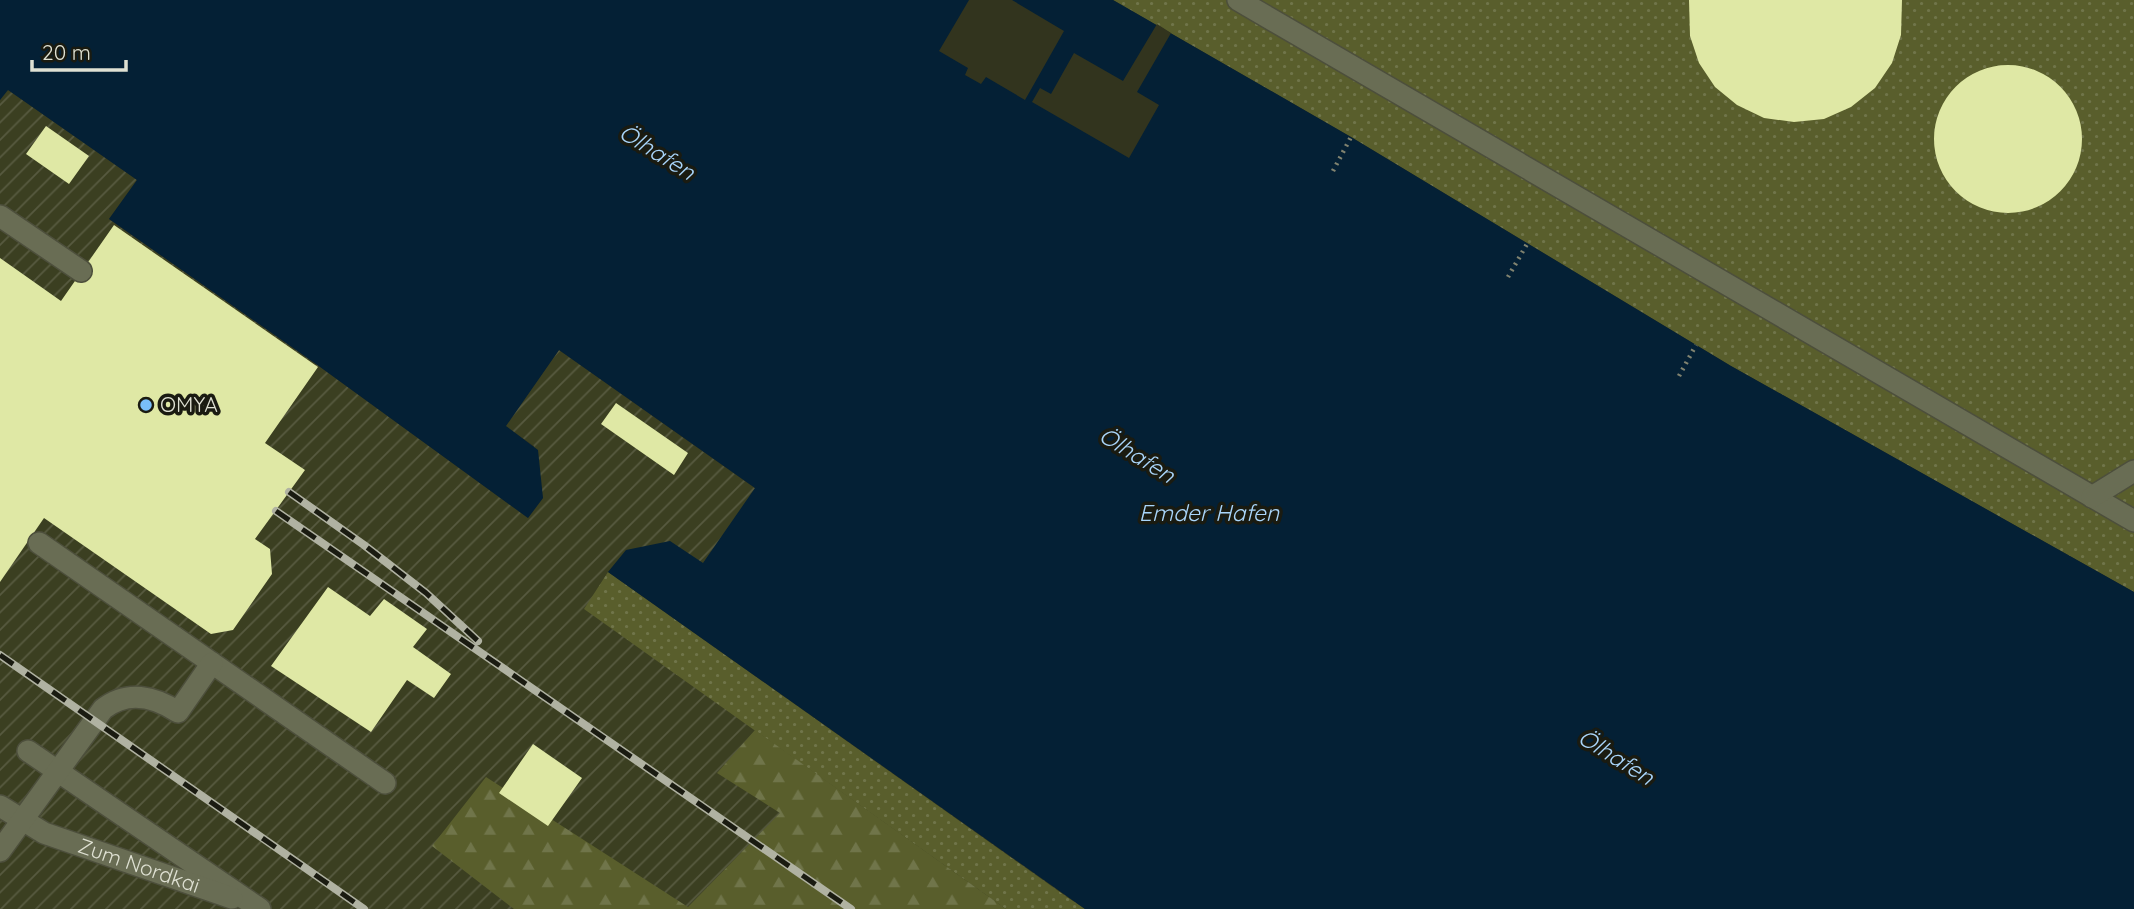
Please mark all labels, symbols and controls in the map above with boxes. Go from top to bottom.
scale bar [32,28,126,72]
text: 20 m [42,39,91,65]
water label: Ölhafen [614,117,701,186]
place label: OMYA [160,391,218,417]
marker: OMYA [138,397,154,413]
water label: Ölhafen [1094,420,1181,489]
water label: Emder Hafen [1139,498,1280,527]
water label: Ölhafen [1573,722,1660,791]
street label: Zum Nordkai [75,832,203,898]

